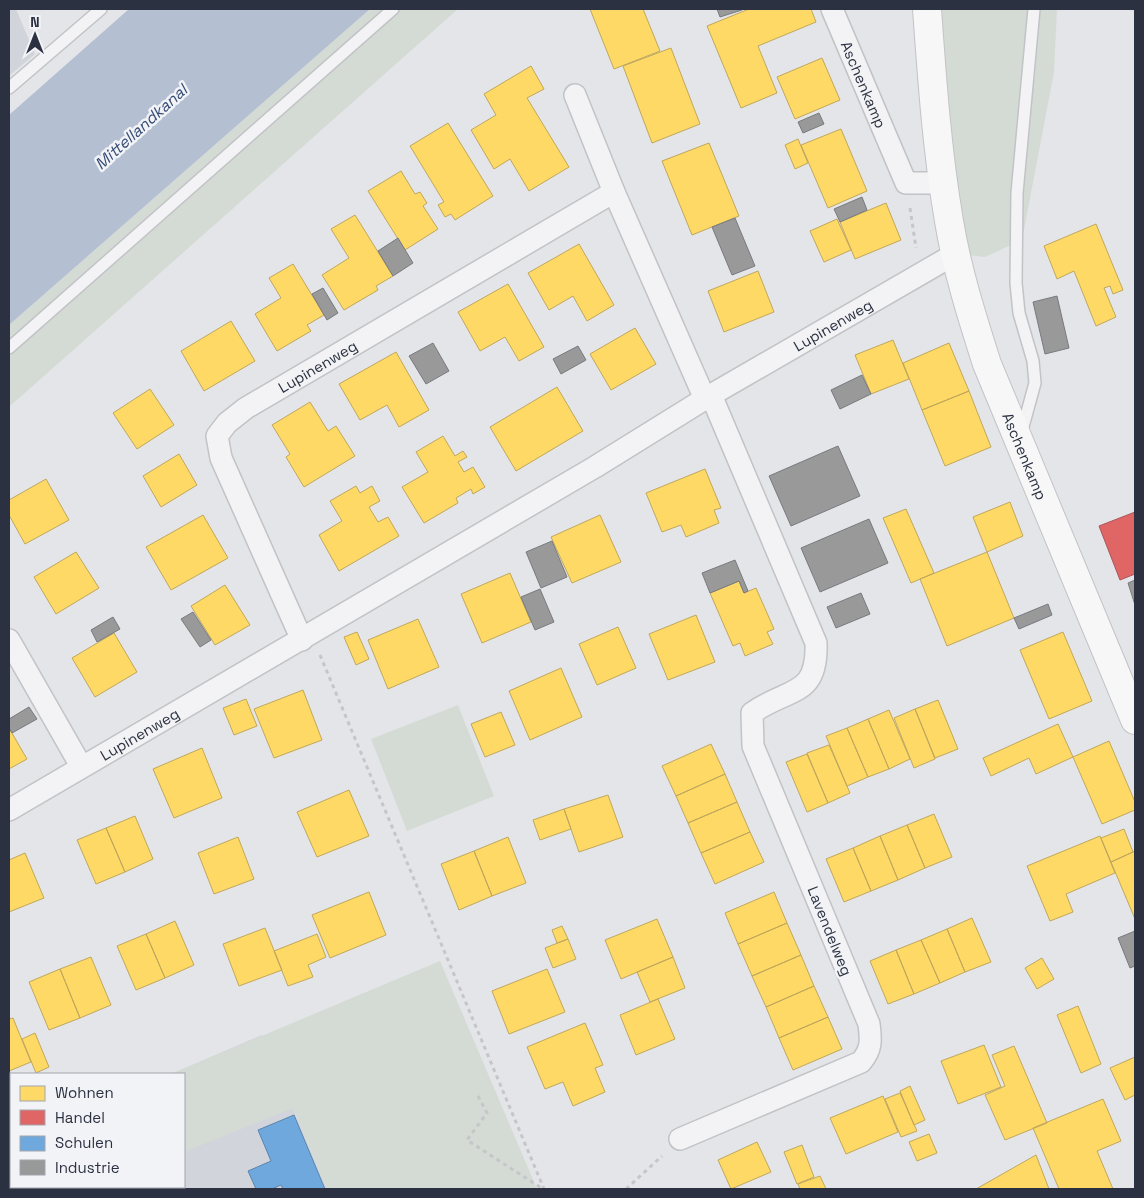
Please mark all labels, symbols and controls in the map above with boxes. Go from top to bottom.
north arrow [10,10,60,60]
text: N [30,13,40,31]
street label: Aschenkamp [837,38,891,131]
water label: Mittellandkanal [90,79,193,174]
street label: Lupinenweg [790,294,876,355]
street label: Lupinenweg [275,336,360,397]
street label: Aschenkamp [999,410,1052,503]
street label: Lupinenweg [96,703,182,764]
street label: Lavendelweg [803,883,857,979]
legend [10,1073,185,1188]
text: Wohnen [55,1083,114,1102]
text: Handel [55,1108,105,1127]
text: Schulen [55,1133,113,1152]
text: Industrie [55,1158,120,1177]

